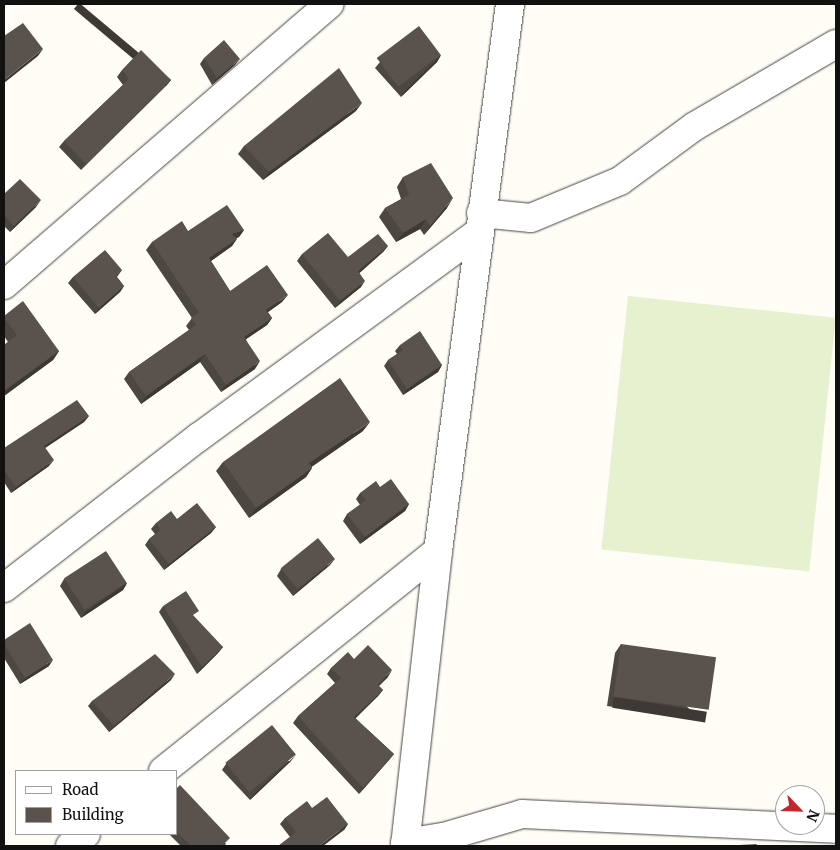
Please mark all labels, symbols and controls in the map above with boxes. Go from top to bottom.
legend [15,770,178,835]
text: Road [62,780,98,799]
north arrow [775,785,825,835]
text: Building [62,805,124,824]
text: N [802,807,823,824]

